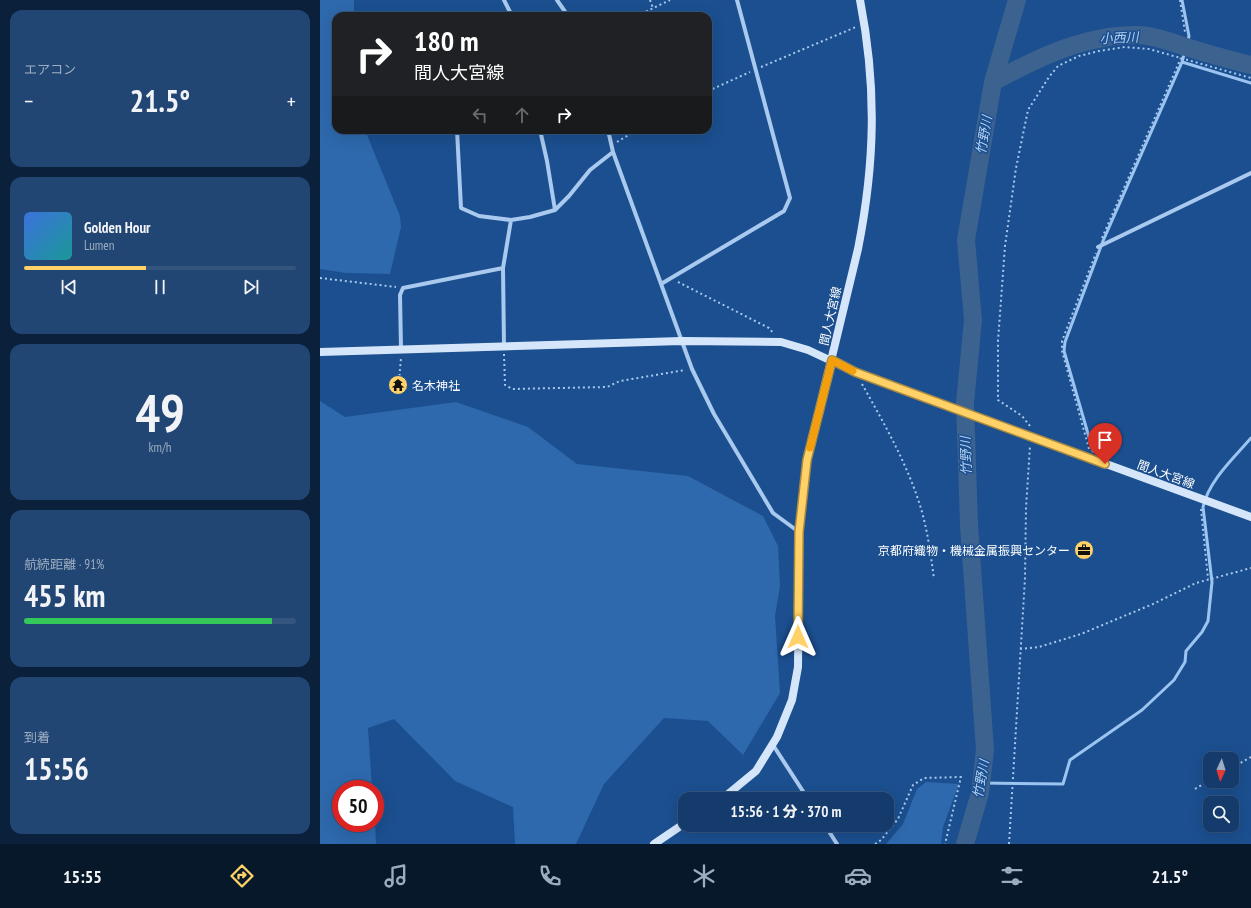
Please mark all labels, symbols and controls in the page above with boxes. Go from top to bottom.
text: 180 m [414,22,478,59]
icon: right [348,28,400,80]
water label: 小西川 [1099,28,1141,48]
text: エアコン [24,61,76,78]
text: 間人大宮線 [414,61,504,84]
text: 21.5° [130,81,190,120]
text: − [24,87,33,115]
text: + [287,87,296,115]
icon: left [469,104,491,126]
icon: ahead [511,104,533,126]
icon: right [553,104,575,126]
water label: 竹野川 [972,112,996,156]
text: Golden Hour [84,218,151,237]
text: Lumen [84,237,114,254]
icon: previous [58,276,80,298]
icon: pause [149,276,171,298]
icon: next [240,276,262,298]
street label: 間人大宮線 [816,285,844,347]
temple icon: 名木神社 [387,374,409,396]
place label: 名木神社 [412,378,460,393]
text: 49 [135,379,185,446]
pin [1088,423,1122,464]
icon: arrive [1094,429,1116,451]
water label: 竹野川 [957,434,975,476]
text: km/h [148,439,172,456]
street label: 間人大宮線 [1135,457,1197,491]
office icon: 京都府織物・機械金属振興センター [1073,539,1095,561]
place label: 京都府織物・機械金属振興センター [878,543,1070,558]
text: 航続距離 · 91% [24,556,104,573]
text: 455 km [24,576,105,615]
position arrow [777,616,819,658]
text: 到着 [24,729,50,746]
text: 15:56 [24,749,89,788]
north arrow [1203,752,1239,788]
map controls [1203,752,1239,832]
water label: 竹野川 [969,756,993,800]
speed limit sign: 50 [332,780,384,832]
button: search [1203,796,1239,832]
text: 15:56 · 1 分 · 370 m [731,802,841,821]
icon: directions [228,862,256,890]
icon: music [382,862,410,890]
icon: phone [536,862,564,890]
icon: climate [690,862,718,890]
icon: car [844,862,872,890]
icon: filters [998,862,1026,890]
text: 15:55 [63,865,102,888]
text: 21.5° [1152,865,1188,888]

